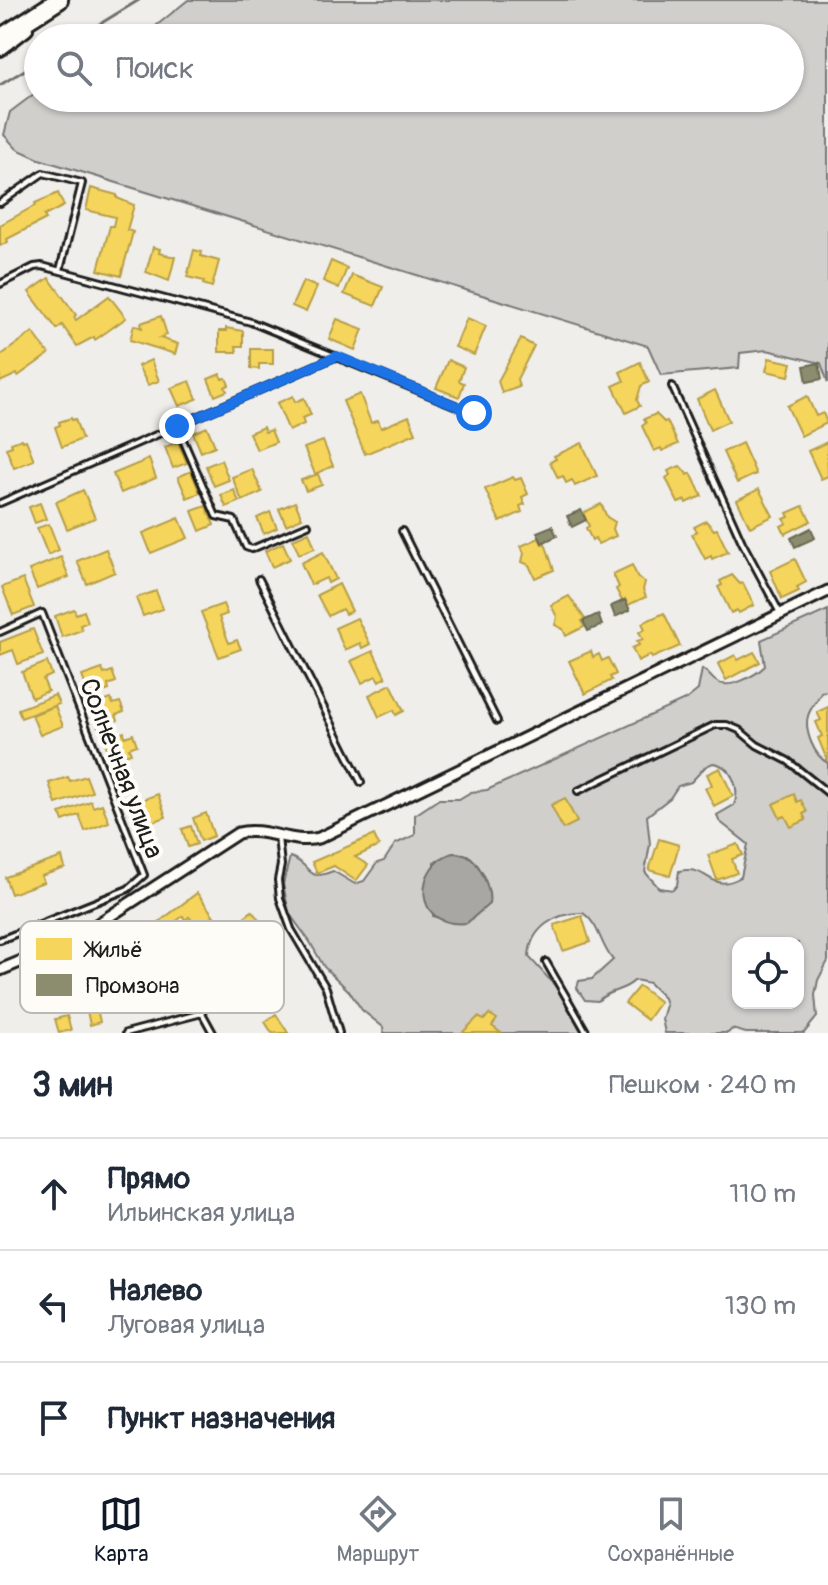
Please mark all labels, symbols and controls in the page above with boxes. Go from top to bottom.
search box [24,24,804,112]
icon: search [52,46,96,90]
text: Поиск [116,50,194,87]
route start [456,395,492,431]
route end [159,408,195,444]
street label: Солнечная улица [72,674,170,863]
legend [20,921,284,1013]
text: Жильё [83,936,143,964]
map controls [732,937,804,1009]
button: locate [732,937,804,1009]
text: Промзона [86,972,180,1000]
text: 3 мин [32,1064,113,1107]
text: Пешком · 240 m [609,1069,796,1101]
text: Прямо [108,1160,190,1197]
icon: ahead [32,1172,76,1216]
text: 110 m [729,1178,796,1210]
text: Ильинская улица [108,1197,295,1229]
text: Налево [108,1272,202,1309]
icon: left [32,1284,76,1328]
text: 130 m [725,1290,796,1322]
text: Луговая улица [108,1309,265,1341]
icon: arrive [32,1396,76,1440]
text: Пункт назначения [108,1400,335,1437]
tab: Карта [94,1492,149,1568]
tab: Маршрут [336,1492,419,1568]
tab: Сохранённые [607,1492,734,1568]

